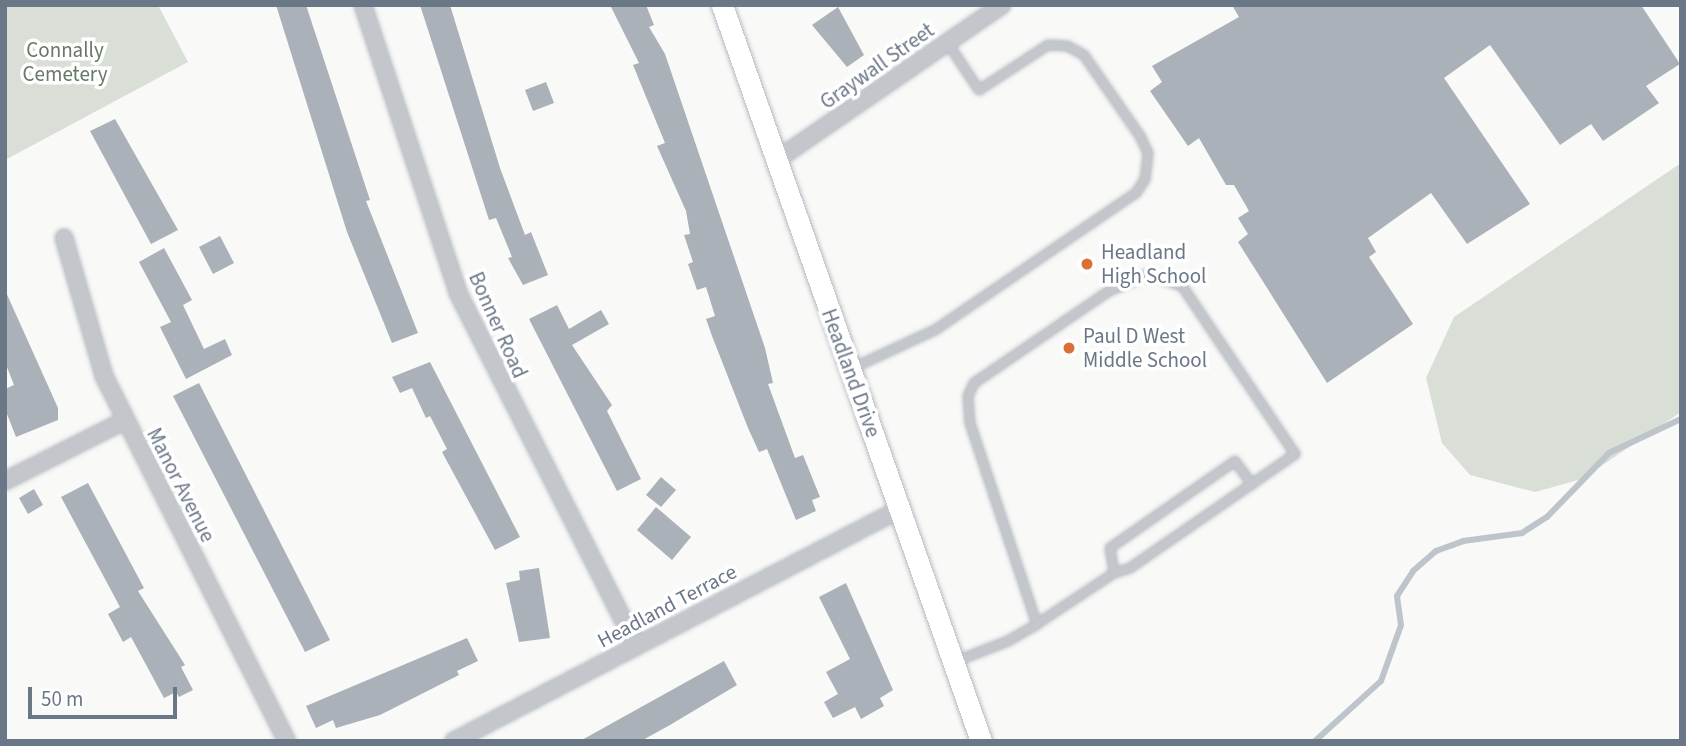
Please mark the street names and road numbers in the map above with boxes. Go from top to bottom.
street label: Graywall Street [815,17,939,115]
street label: Bonner Road [463,268,533,382]
street label: Headland Drive [816,305,886,441]
street label: Manor Avenue [141,424,221,546]
street label: Headland Terrace [593,559,741,653]

